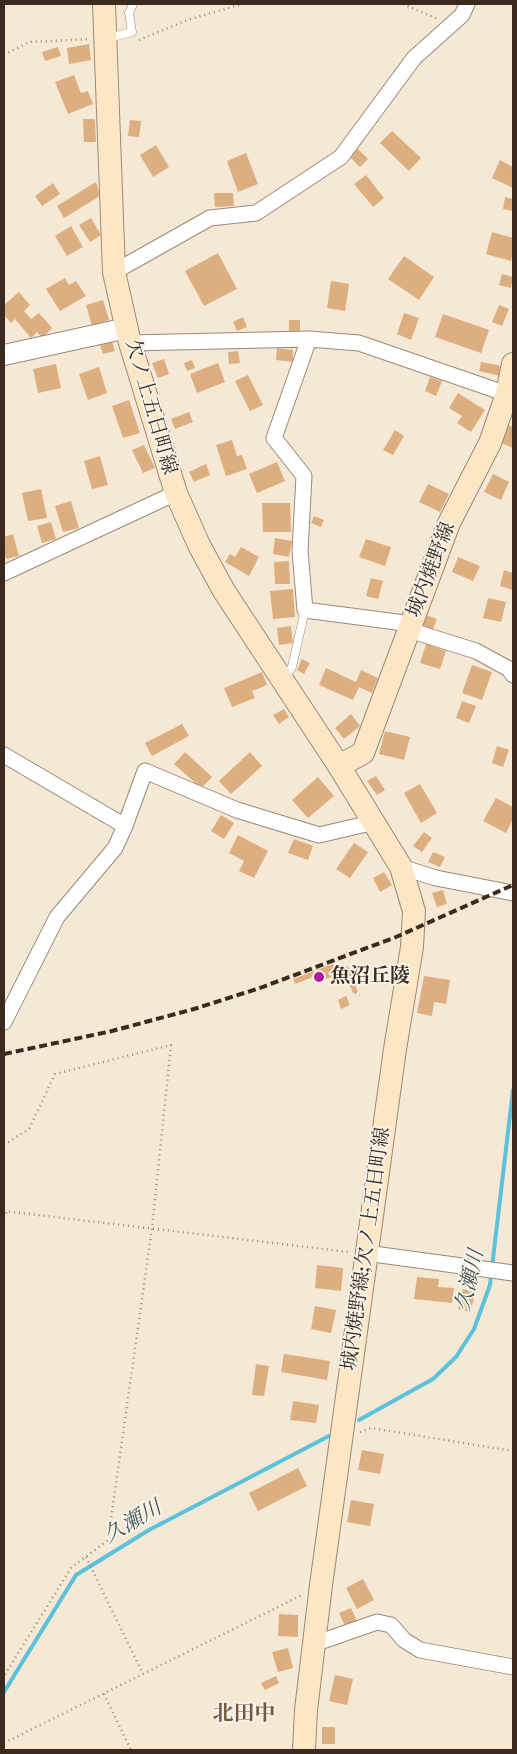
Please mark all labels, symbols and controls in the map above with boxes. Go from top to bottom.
street label: 欠ノ上五日町線 [119,336,181,478]
street label: 城内焼野線 [403,519,461,621]
place label: 魚沼丘陵 [330,965,410,989]
marker: 魚沼丘陵 [312,970,326,984]
street label: 城内焼野線;欠ノ上五日町線 [338,1126,396,1372]
water label: 久瀬川 [452,1247,490,1315]
water label: 久瀬川 [99,1496,167,1550]
district label: 北田中 [213,1702,275,1728]

